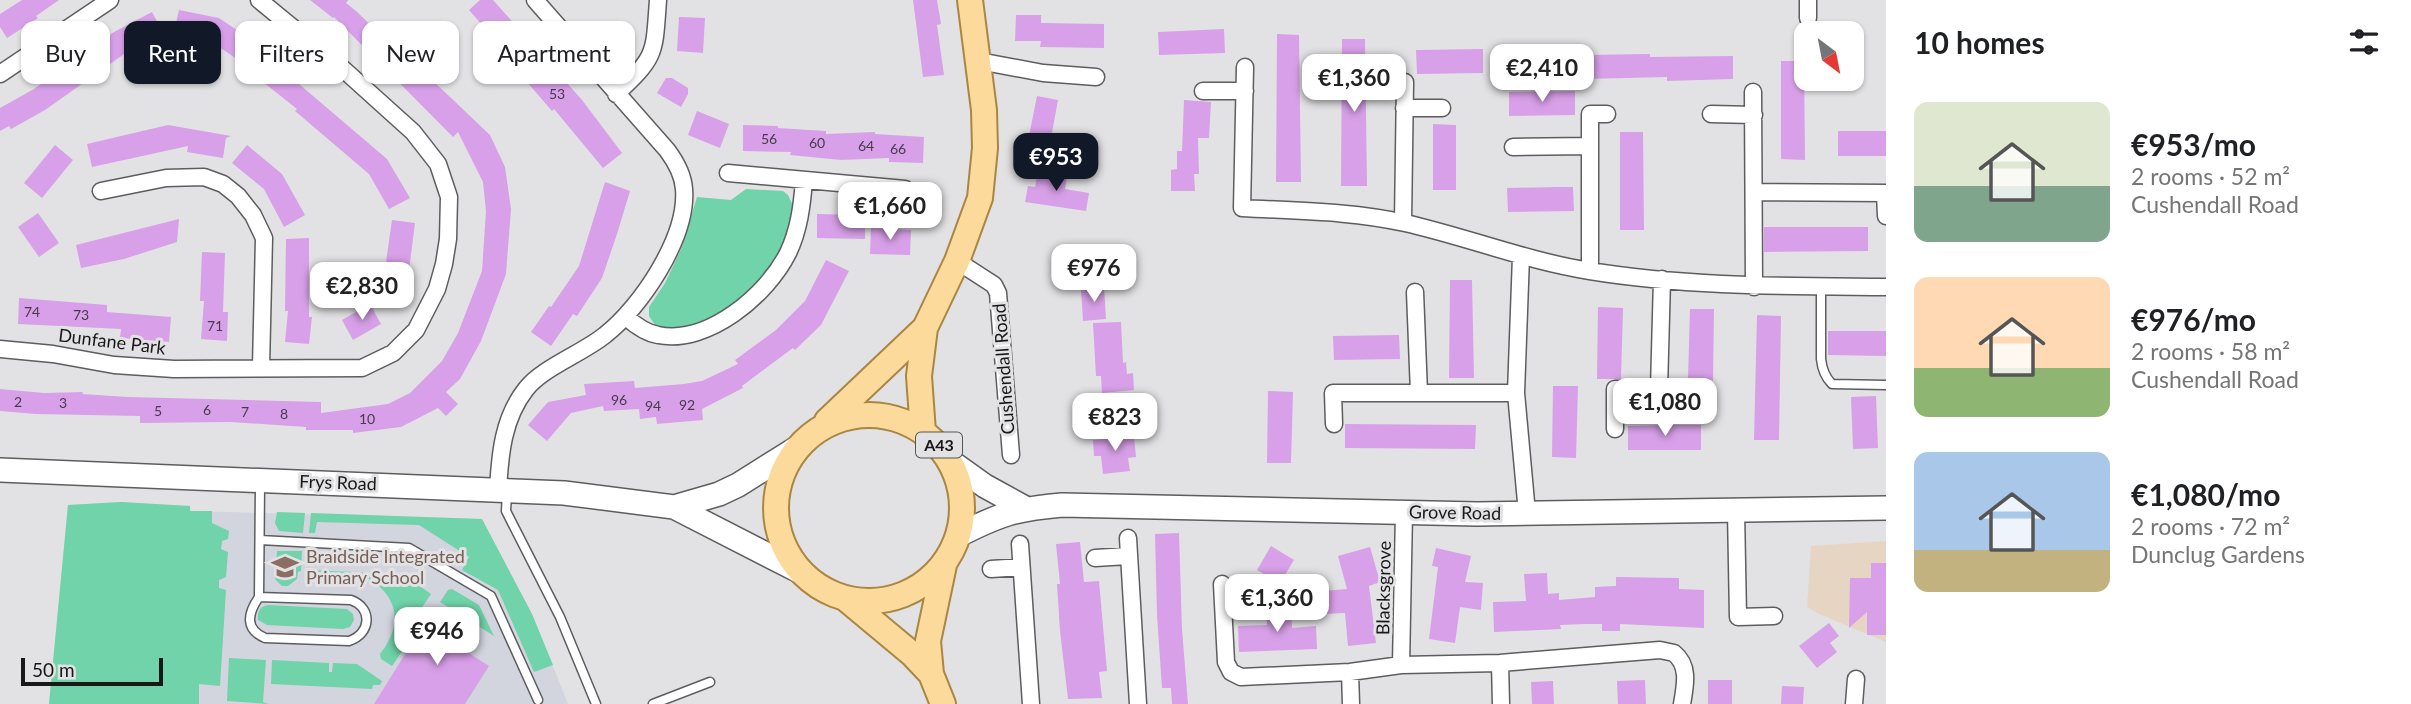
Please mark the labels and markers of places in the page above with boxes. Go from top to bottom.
pin: €2,410 [1485,44,1599,104]
pin: €1,360 [1297,54,1411,114]
pin: €953 [1015,134,1097,193]
pin: €1,660 [833,182,947,242]
pin: €976 [1053,244,1135,304]
pin: €2,830 [305,262,419,322]
pin: €1,080 [1608,378,1722,438]
pin: €823 [1074,393,1156,453]
place label: Braidside Integrated Primary School [306,545,465,588]
school or university icon: Braidside Integrated Primary School [270,552,300,582]
pin: €1,360 [1220,574,1334,634]
pin: €946 [396,608,478,667]

